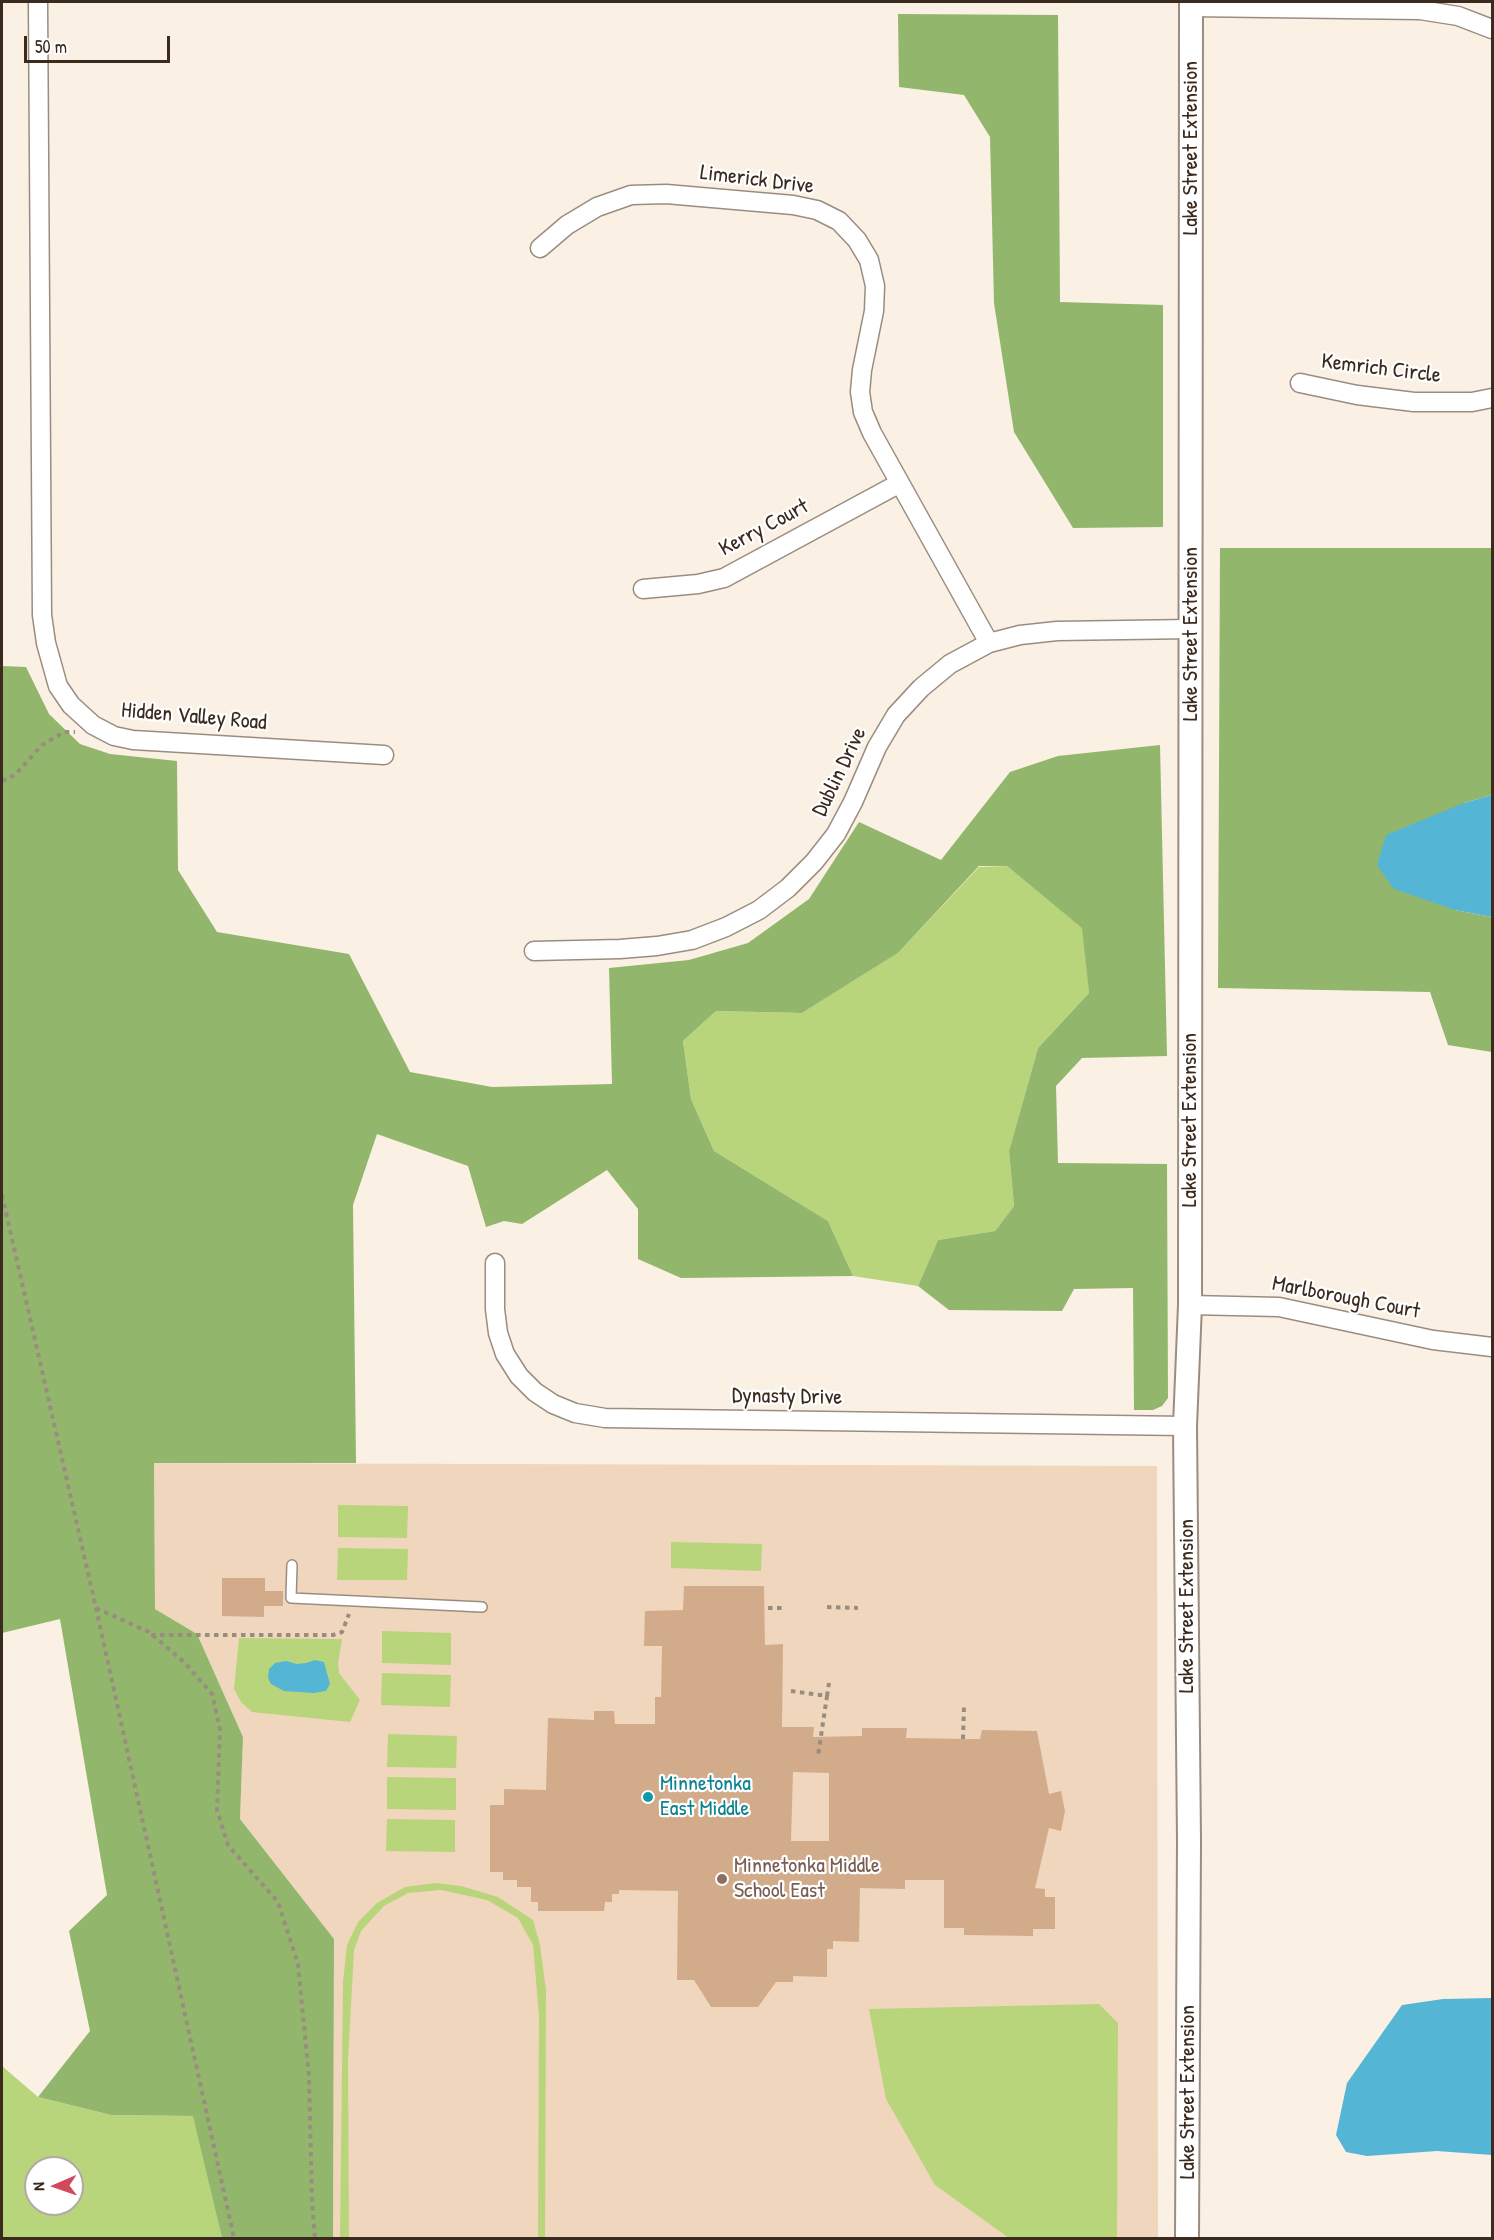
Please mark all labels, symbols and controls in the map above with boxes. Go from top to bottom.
scale bar [27,24,172,62]
text: 50 m [35,34,67,59]
street label: Lake Street Extension [1178,61,1204,235]
street label: Limerick Drive [699,160,815,200]
street label: Kemrich Circle [1320,349,1442,389]
street label: Kerry Court [715,493,813,563]
street label: Lake Street Extension [1178,547,1204,721]
street label: Hidden Valley Road [120,697,268,737]
street label: Dublin Drive [807,723,873,821]
street label: Lake Street Extension [1177,1033,1203,1207]
street label: Marlborough Court [1270,1271,1422,1325]
street label: Dynasty Drive [732,1383,842,1411]
street label: Lake Street Extension [1174,1519,1200,1693]
place label: Minnetonka East Middle [660,1771,751,1822]
marker: Minnetonka East Middle [641,1790,655,1804]
place label: Minnetonka Middle School East [734,1853,880,1904]
marker: Minnetonka Middle School East [715,1872,729,1886]
street label: Lake Street Extension [1175,2005,1201,2179]
north arrow [24,2156,84,2216]
text: N [27,2182,49,2191]

